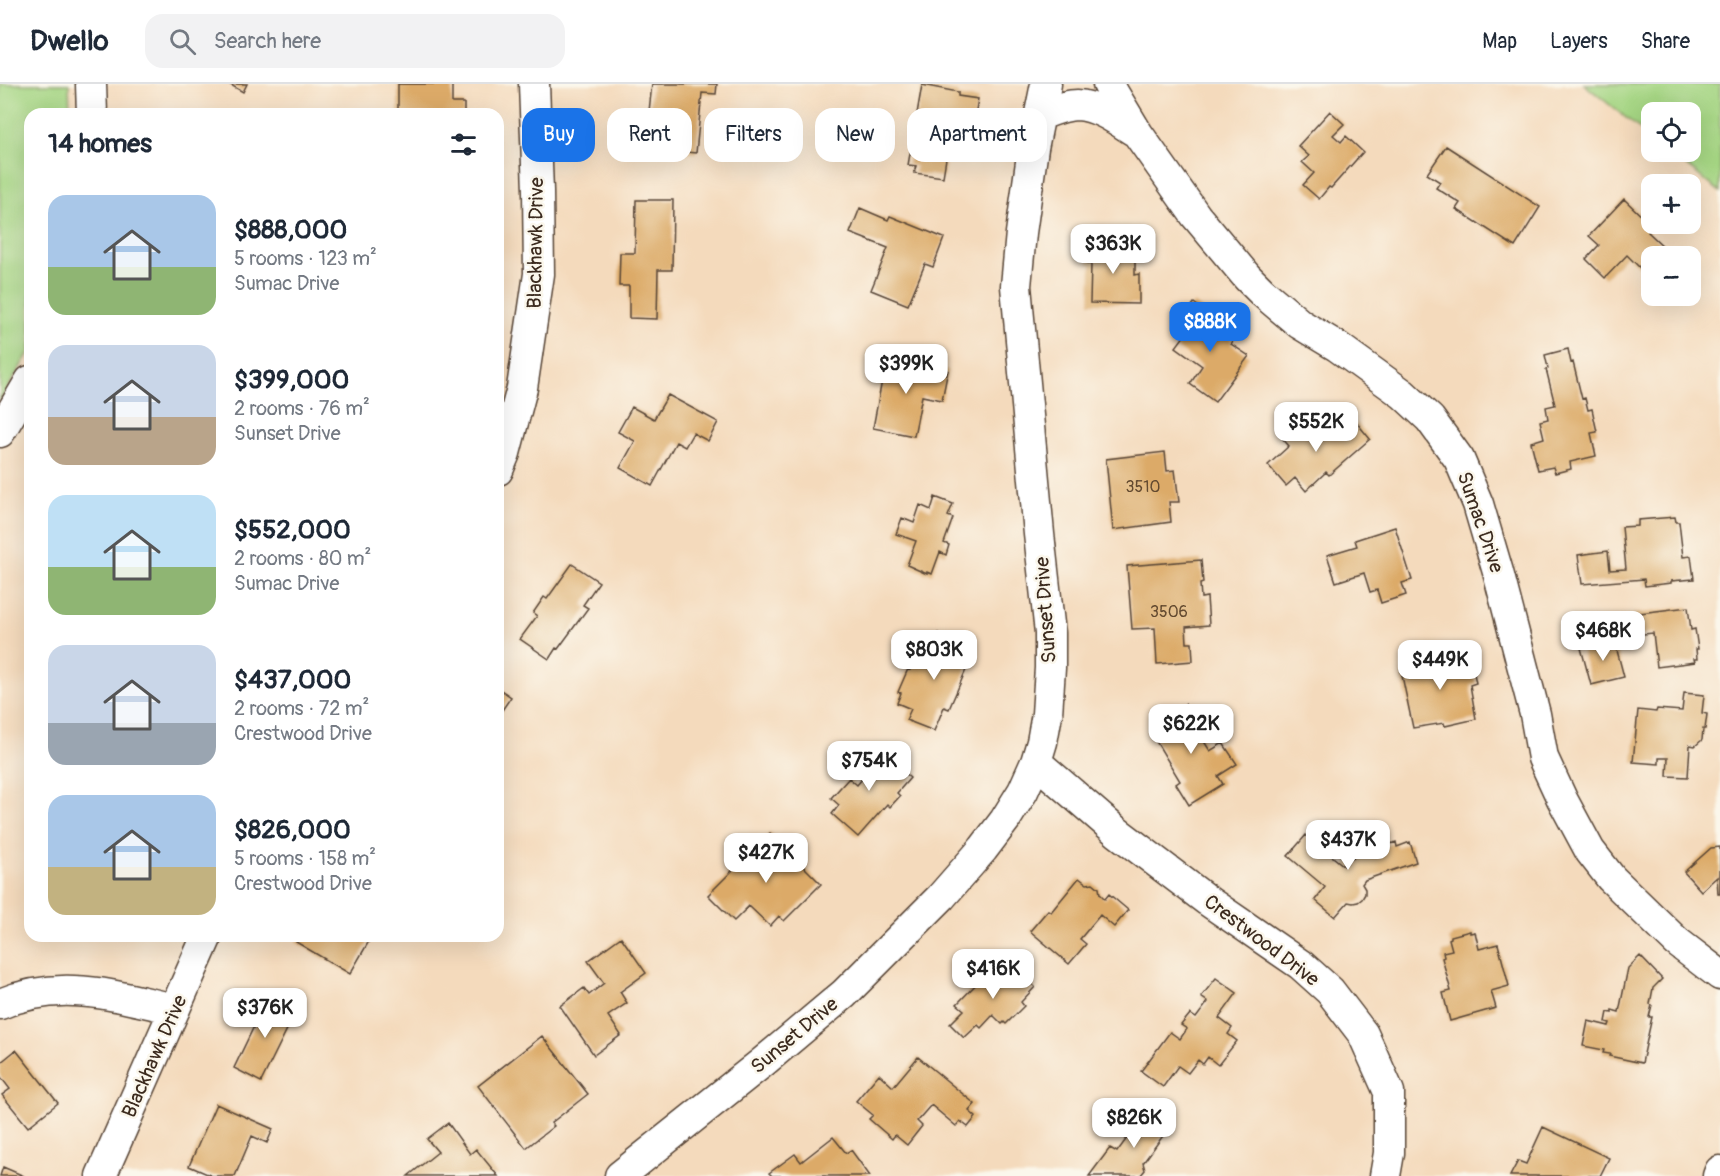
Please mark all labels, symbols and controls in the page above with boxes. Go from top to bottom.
search box [145,14,565,68]
text: Dwello [30,24,109,59]
icon: search [166,25,199,58]
text: Search here [214,27,321,55]
text: Map [1482,28,1517,55]
text: Layers [1550,28,1608,55]
text: Share [1641,28,1690,55]
map controls [1641,102,1701,306]
button: locate [1641,102,1701,162]
chip: Buy [522,108,595,162]
chip: Rent [607,108,692,162]
chip: Filters [704,108,803,162]
chip: New [815,108,895,162]
chip: Apartment [907,108,1047,162]
text: 14 homes [48,128,152,160]
icon: filters [447,128,480,161]
button: + [1641,174,1701,234]
street label: Blackhawk Drive [522,177,549,309]
text: $888,000 [234,214,347,246]
icon: home [96,219,168,291]
pin: $363K [1071,224,1155,275]
text: $363K [1085,231,1141,256]
text: 5 rooms · 123 m² [234,246,377,271]
button: − [1641,246,1701,306]
text: Sumac Drive [234,271,339,296]
pin: $888K [1168,302,1252,353]
text: $888K [1183,309,1237,334]
pin: $399K [864,344,948,395]
text: $399K [879,351,933,376]
text: $399,000 [234,364,349,396]
icon: home [96,369,168,441]
text: 2 rooms · 76 m² [234,396,370,421]
pin: $552K [1274,402,1358,453]
text: $552K [1288,409,1344,434]
text: Sunset Drive [234,421,341,446]
street label: Sumac Drive [1452,468,1510,576]
house number: 3510 [1126,477,1160,497]
text: $552,000 [234,514,351,546]
icon: home [96,519,168,591]
text: 2 rooms · 80 m² [234,546,371,571]
street label: Sunset Drive [1029,556,1062,664]
text: Sumac Drive [234,571,339,596]
house number: 3506 [1150,602,1188,622]
pin: $468K [1561,611,1645,662]
text: $468K [1575,618,1631,643]
pin: $803K [892,630,976,681]
text: $803K [905,637,963,662]
pin: $449K [1398,640,1482,691]
text: $449K [1412,647,1468,672]
text: $437,000 [234,664,351,696]
icon: home [96,669,168,741]
text: 2 rooms · 72 m² [234,696,369,721]
pin: $622K [1149,704,1233,755]
text: $622K [1163,711,1219,736]
text: Crestwood Drive [234,721,372,746]
pin: $754K [827,741,911,792]
text: $754K [841,748,897,773]
text: $826,000 [234,814,351,846]
icon: home [96,819,168,891]
pin: $437K [1306,820,1390,871]
text: $437K [1320,827,1376,852]
pin: $427K [724,833,808,884]
text: $427K [738,840,794,865]
text: 5 rooms · 158 m² [234,846,376,871]
text: Crestwood Drive [234,871,372,896]
street label: Crestwood Drive [1199,889,1324,992]
pin: $416K [951,949,1035,1000]
text: $416K [966,956,1020,981]
pin: $376K [223,988,307,1039]
street label: Blackhawk Drive [116,991,193,1121]
street label: Sunset Drive [745,991,843,1079]
text: $376K [237,995,293,1020]
pin: $826K [1092,1098,1176,1149]
text: $826K [1106,1105,1162,1130]

